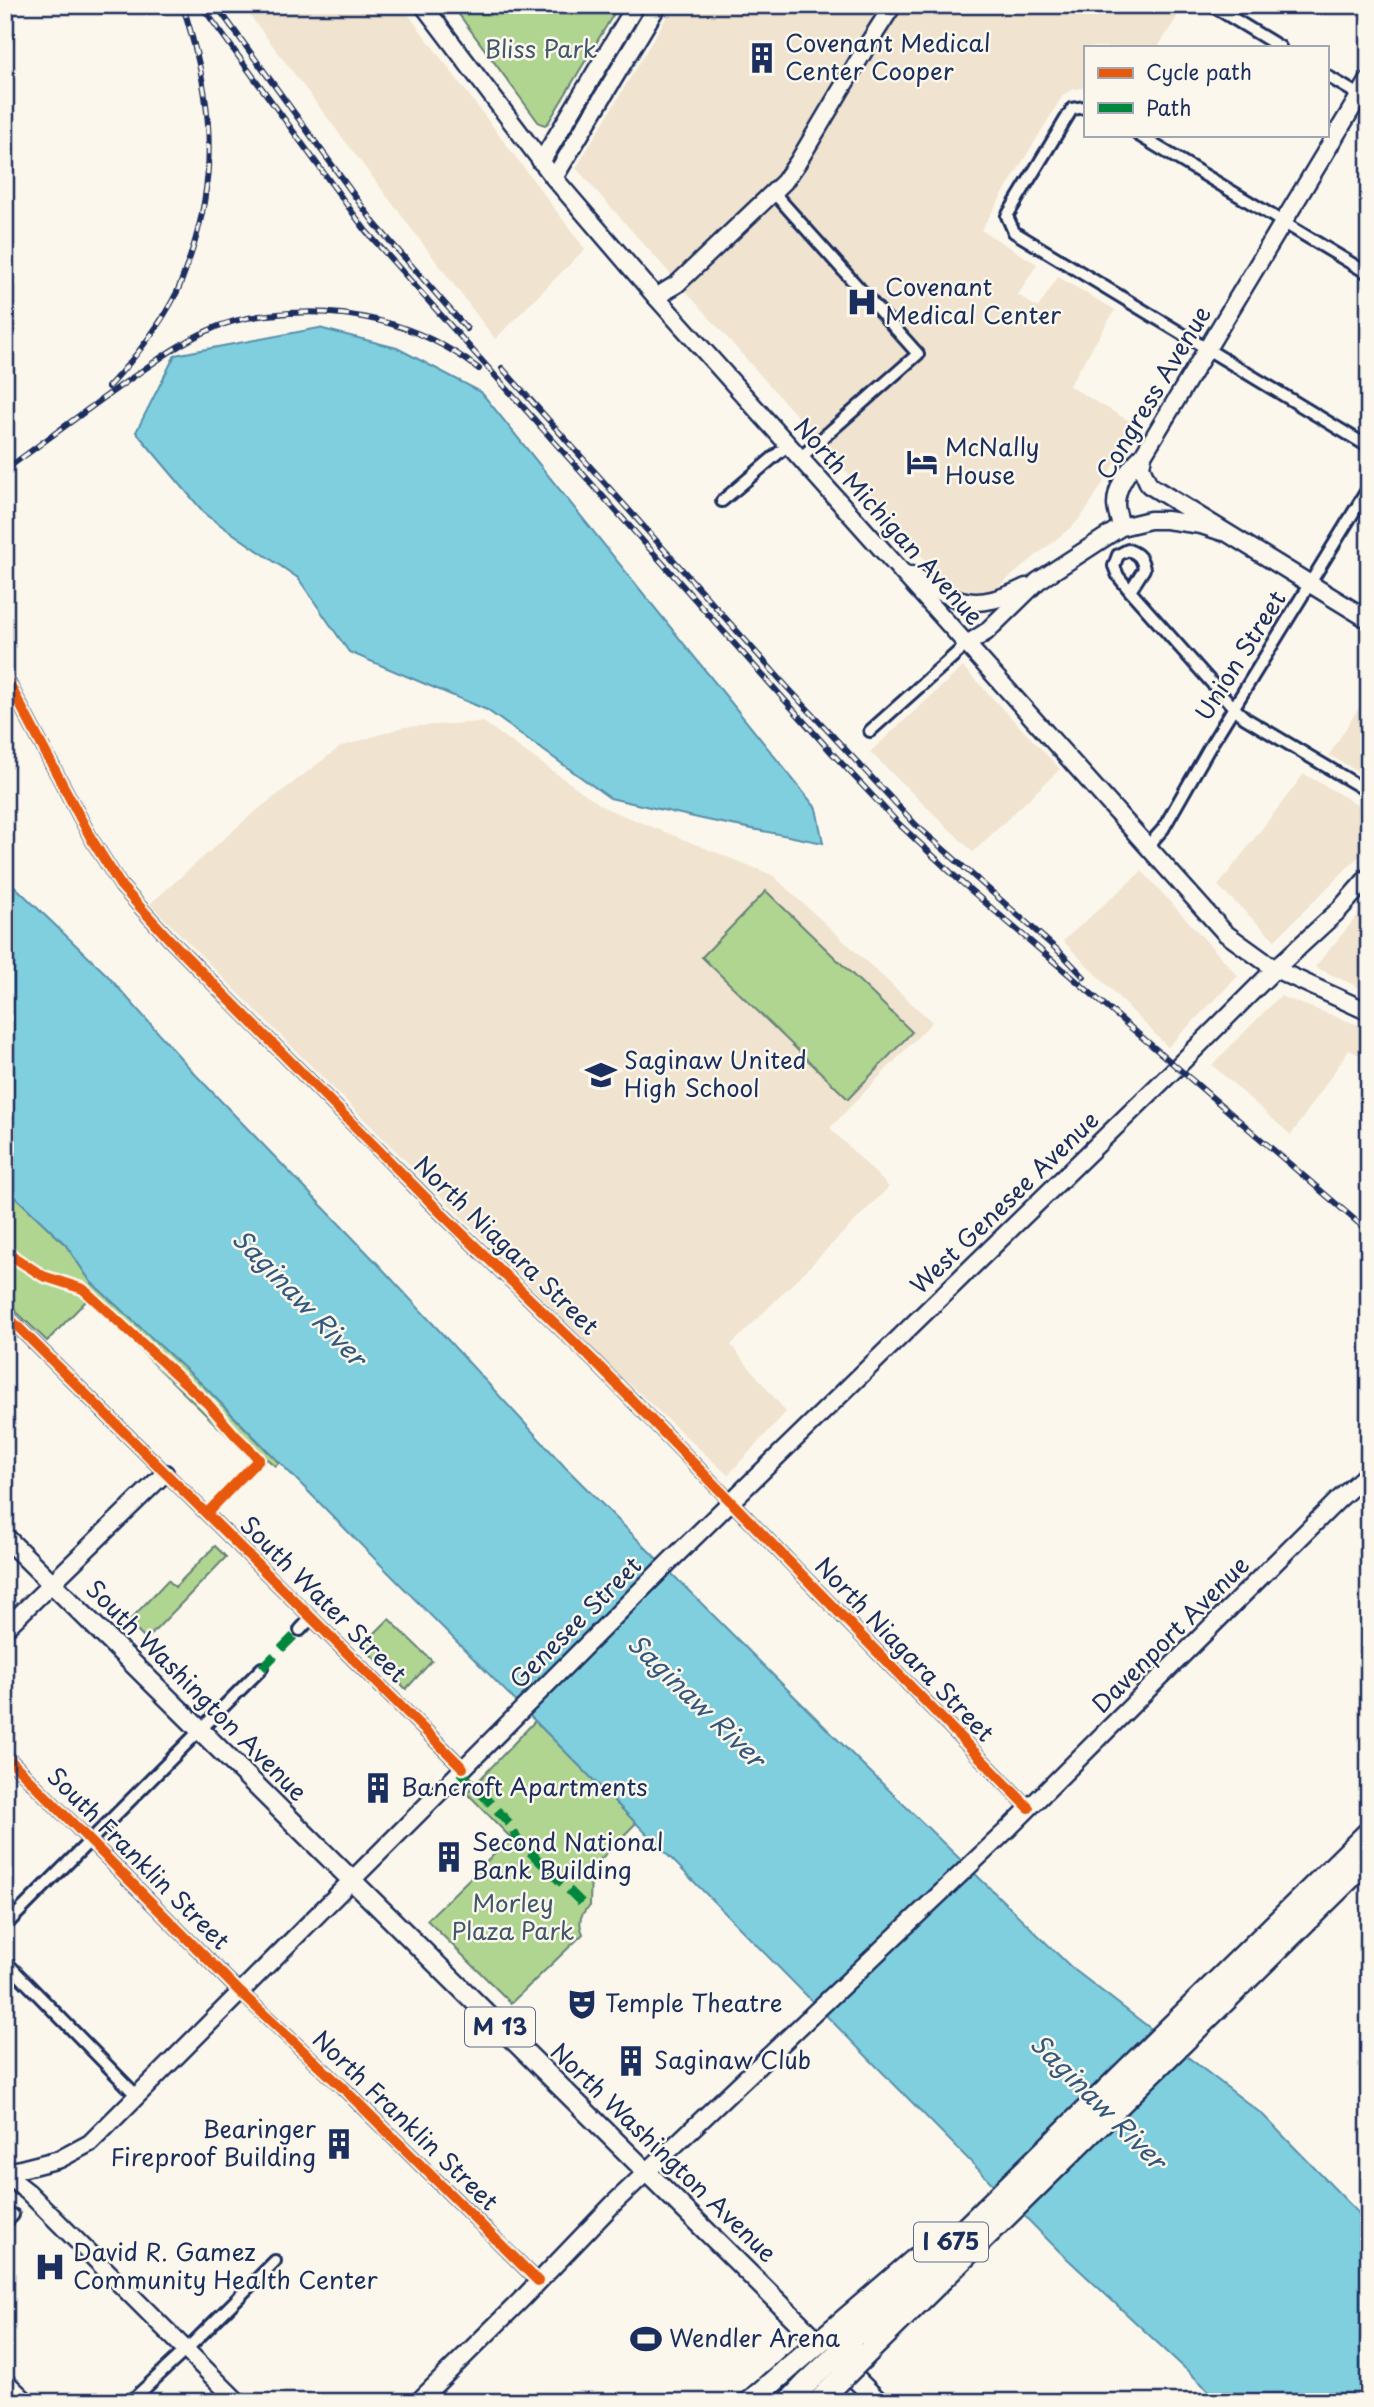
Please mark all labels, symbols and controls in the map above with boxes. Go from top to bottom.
place label: Covenant Medical Center Cooper [785,24,991,88]
park label: Bliss Park [485,30,597,66]
building icon: Covenant Medical Center Cooper [745,41,779,75]
legend [1084,46,1328,136]
text: Cycle path [1146,55,1252,87]
text: Path [1146,91,1191,123]
place label: Covenant Medical Center [885,268,1062,332]
hospital icon: Covenant Medical Center [845,285,879,319]
street label: Congress Avenue [1086,298,1219,486]
street label: North Michigan Avenue [786,409,993,632]
place label: McNally House [945,428,1040,492]
hotel icon: McNally House [905,445,939,479]
street label: Union Street [1185,583,1294,727]
place label: Saginaw United High School [624,1041,807,1105]
school or university icon: Saginaw United High School [584,1058,618,1092]
street label: West Genesee Avenue [901,1102,1106,1301]
street label: North Niagara Street [407,1147,608,1343]
water label: Saginaw River [224,1219,378,1377]
street label: South Water Street [233,1507,416,1690]
street label: Genesee Street [500,1547,649,1696]
street label: Davenport Avenue [1083,1547,1256,1720]
street label: North Niagara Street [807,1548,1004,1749]
street label: South Washington Avenue [79,1571,316,1808]
water label: Saginaw River [619,1624,777,1778]
street label: South Franklin Street [40,1758,239,1957]
place label: Bancroft Apartments [401,1768,648,1804]
building icon: Bancroft Apartments [361,1771,395,1805]
place label: Second National Bank Building [472,1823,663,1887]
building icon: Second National Bank Building [432,1840,466,1874]
park label: Morley Plaza Park [452,1884,574,1948]
place label: Temple Theatre [605,1984,782,2020]
theatre icon: Temple Theatre [565,1987,599,2021]
road number: M 13 [465,2008,535,2046]
street label: North Franklin Street [305,2021,508,2218]
water label: Saginaw River [1022,2024,1178,2180]
street label: North Washington Avenue [543,2034,786,2270]
place label: Saginaw Club [654,2041,811,2077]
building icon: Saginaw Club [614,2044,648,2078]
place label: Bearinger Fireproof Building [110,2110,317,2174]
building icon: Bearinger Fireproof Building [322,2127,356,2161]
road number: I 675 [914,2222,988,2262]
place label: David R. Gamez Community Health Center [73,2233,379,2297]
hospital icon: David R. Gamez Community Health Center [33,2250,67,2284]
place label: Wendler Arena [669,2319,840,2355]
sports icon: Wendler Arena [629,2322,663,2356]

